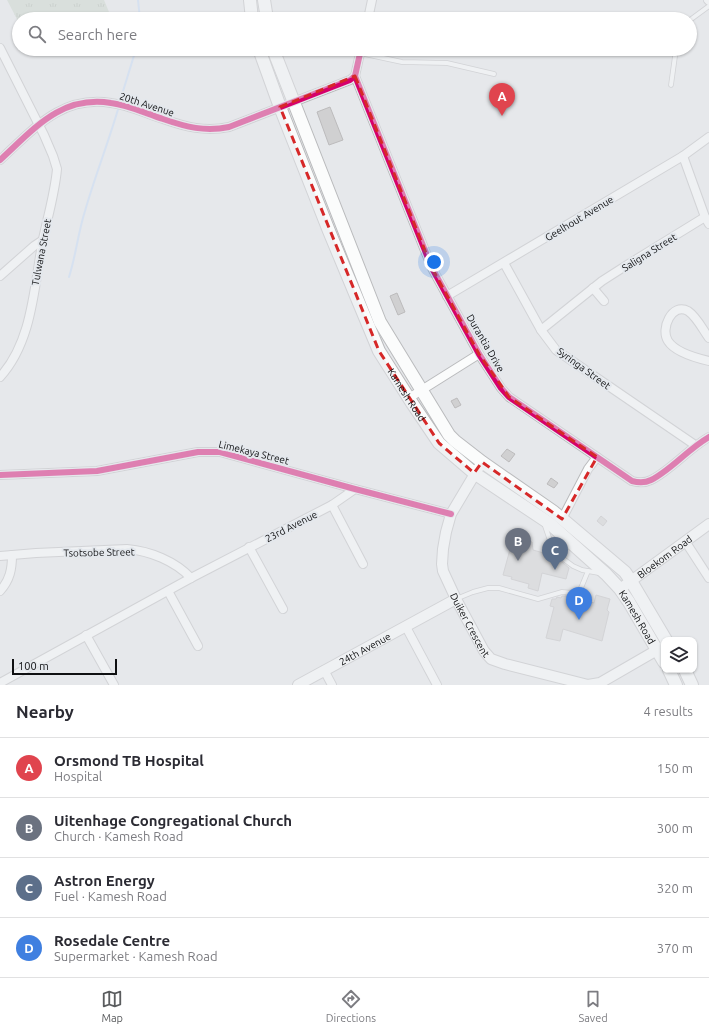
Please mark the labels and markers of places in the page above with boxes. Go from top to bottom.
pin: A [489,83,515,116]
pin: B [505,528,531,561]
pin: C [542,537,568,570]
pin: D [566,587,592,620]

